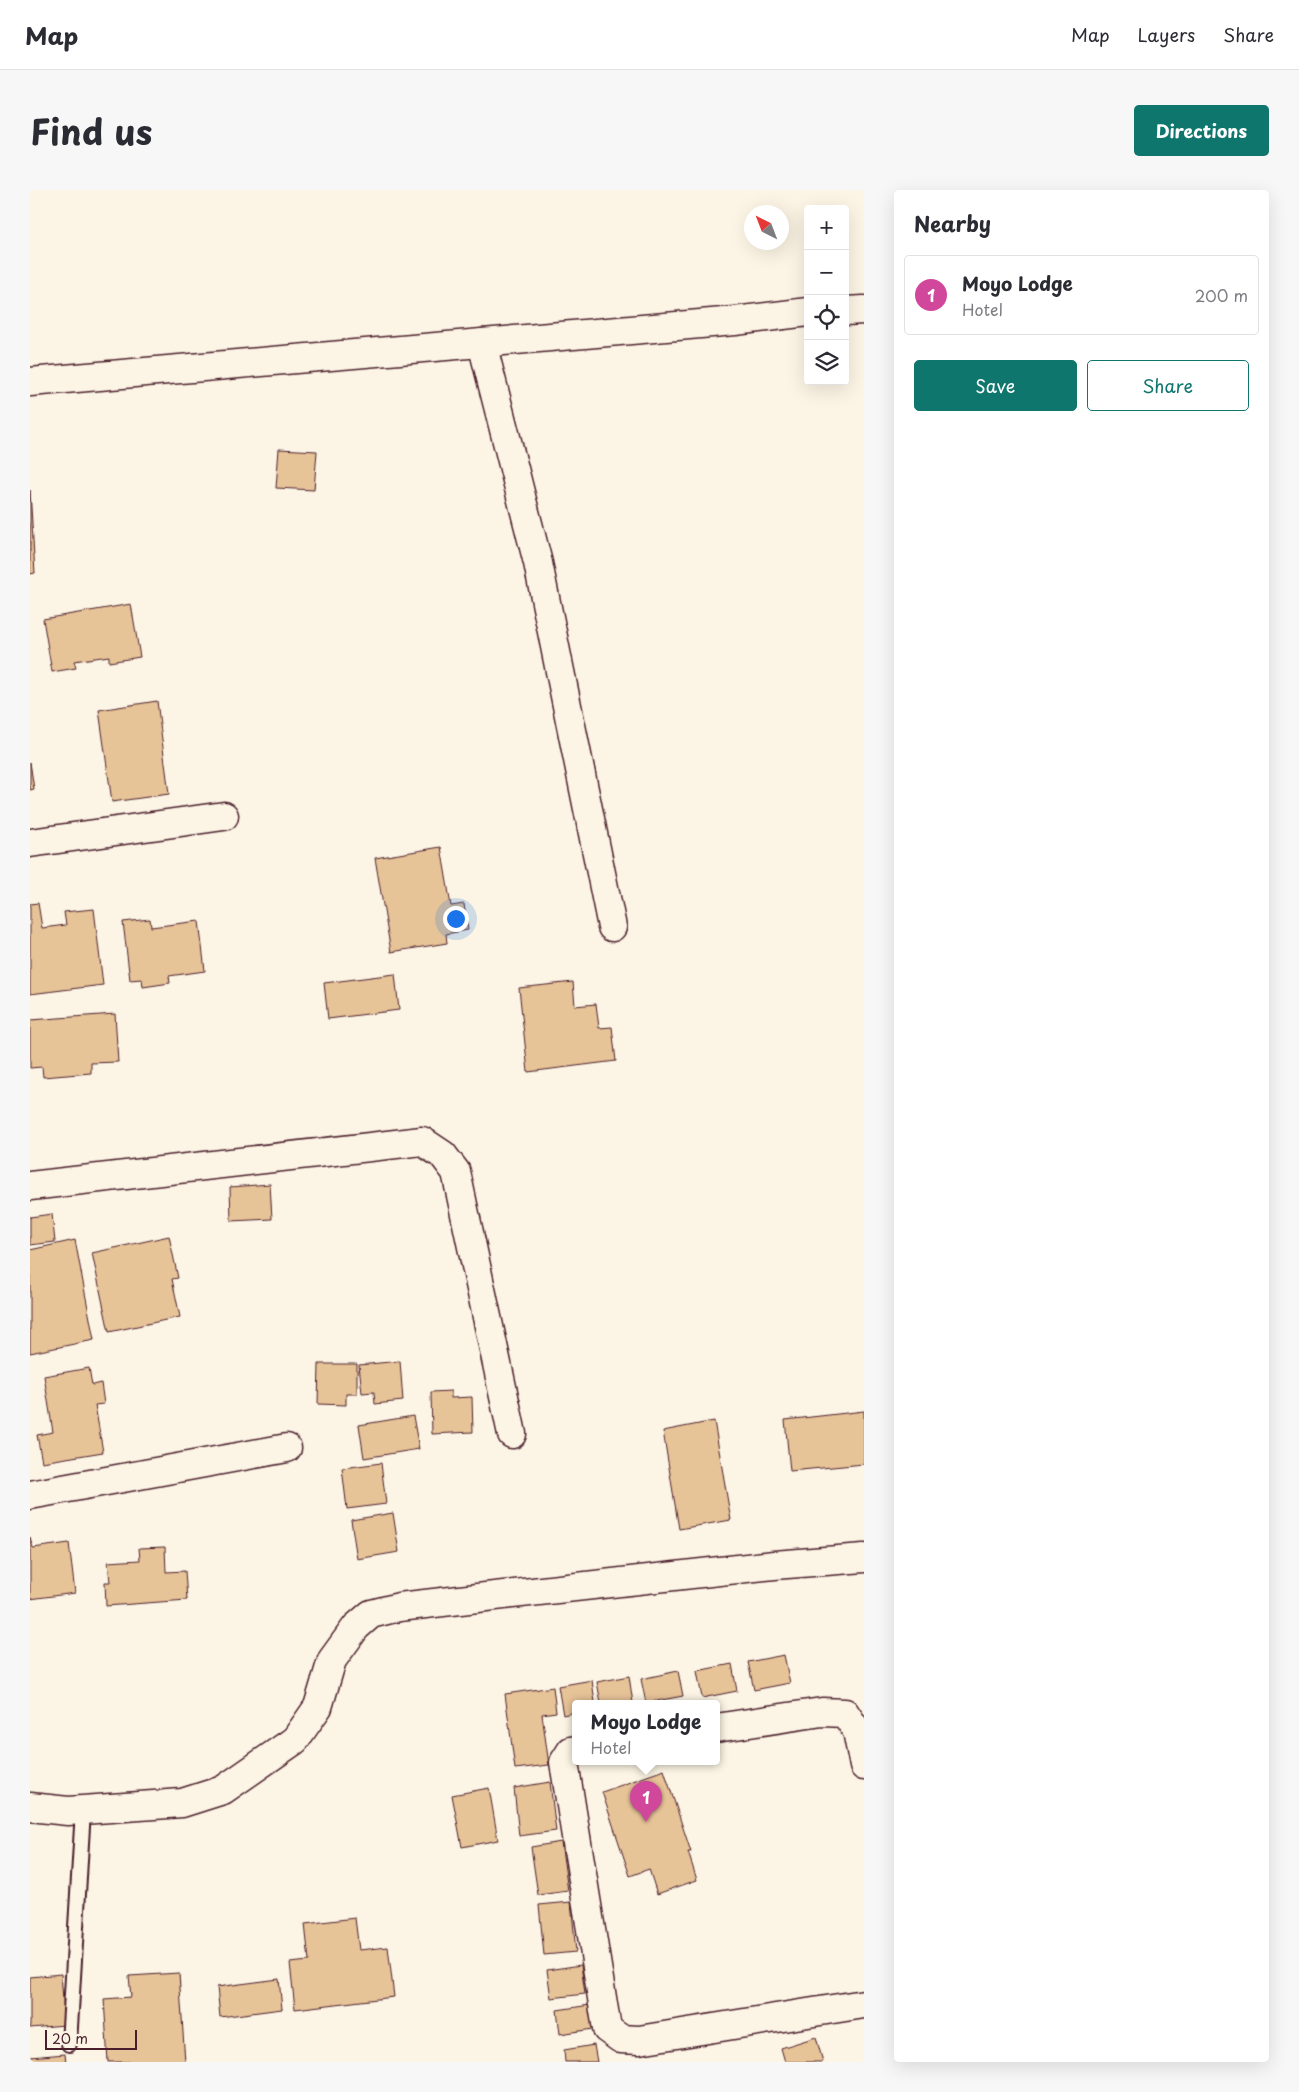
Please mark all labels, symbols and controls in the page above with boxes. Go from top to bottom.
text: Map [25,17,78,53]
text: Map [1071,21,1110,48]
text: Layers [1138,21,1195,48]
text: Share [1223,21,1274,48]
text: Find us [30,104,152,157]
button: Directions [1134,105,1269,156]
north arrow [744,205,789,250]
map controls [804,205,849,385]
button: + [804,205,849,250]
text: Nearby [914,207,991,239]
button: − [804,250,849,295]
text: Moyo Lodge [962,269,1073,297]
text: 1 [927,283,935,307]
text: 200 m [1195,283,1248,307]
button: locate [804,295,849,340]
text: Hotel [962,297,1003,321]
button: layers [804,340,849,385]
button: Save [914,360,1077,411]
button: Share [1087,360,1249,411]
your location [443,906,469,932]
popup [572,1700,720,1765]
text: Moyo Lodge [591,1707,701,1735]
text: Hotel [591,1735,631,1759]
pin: 1 [630,1781,662,1822]
scale bar [45,2027,138,2050]
text: 20 m [52,2028,88,2049]

